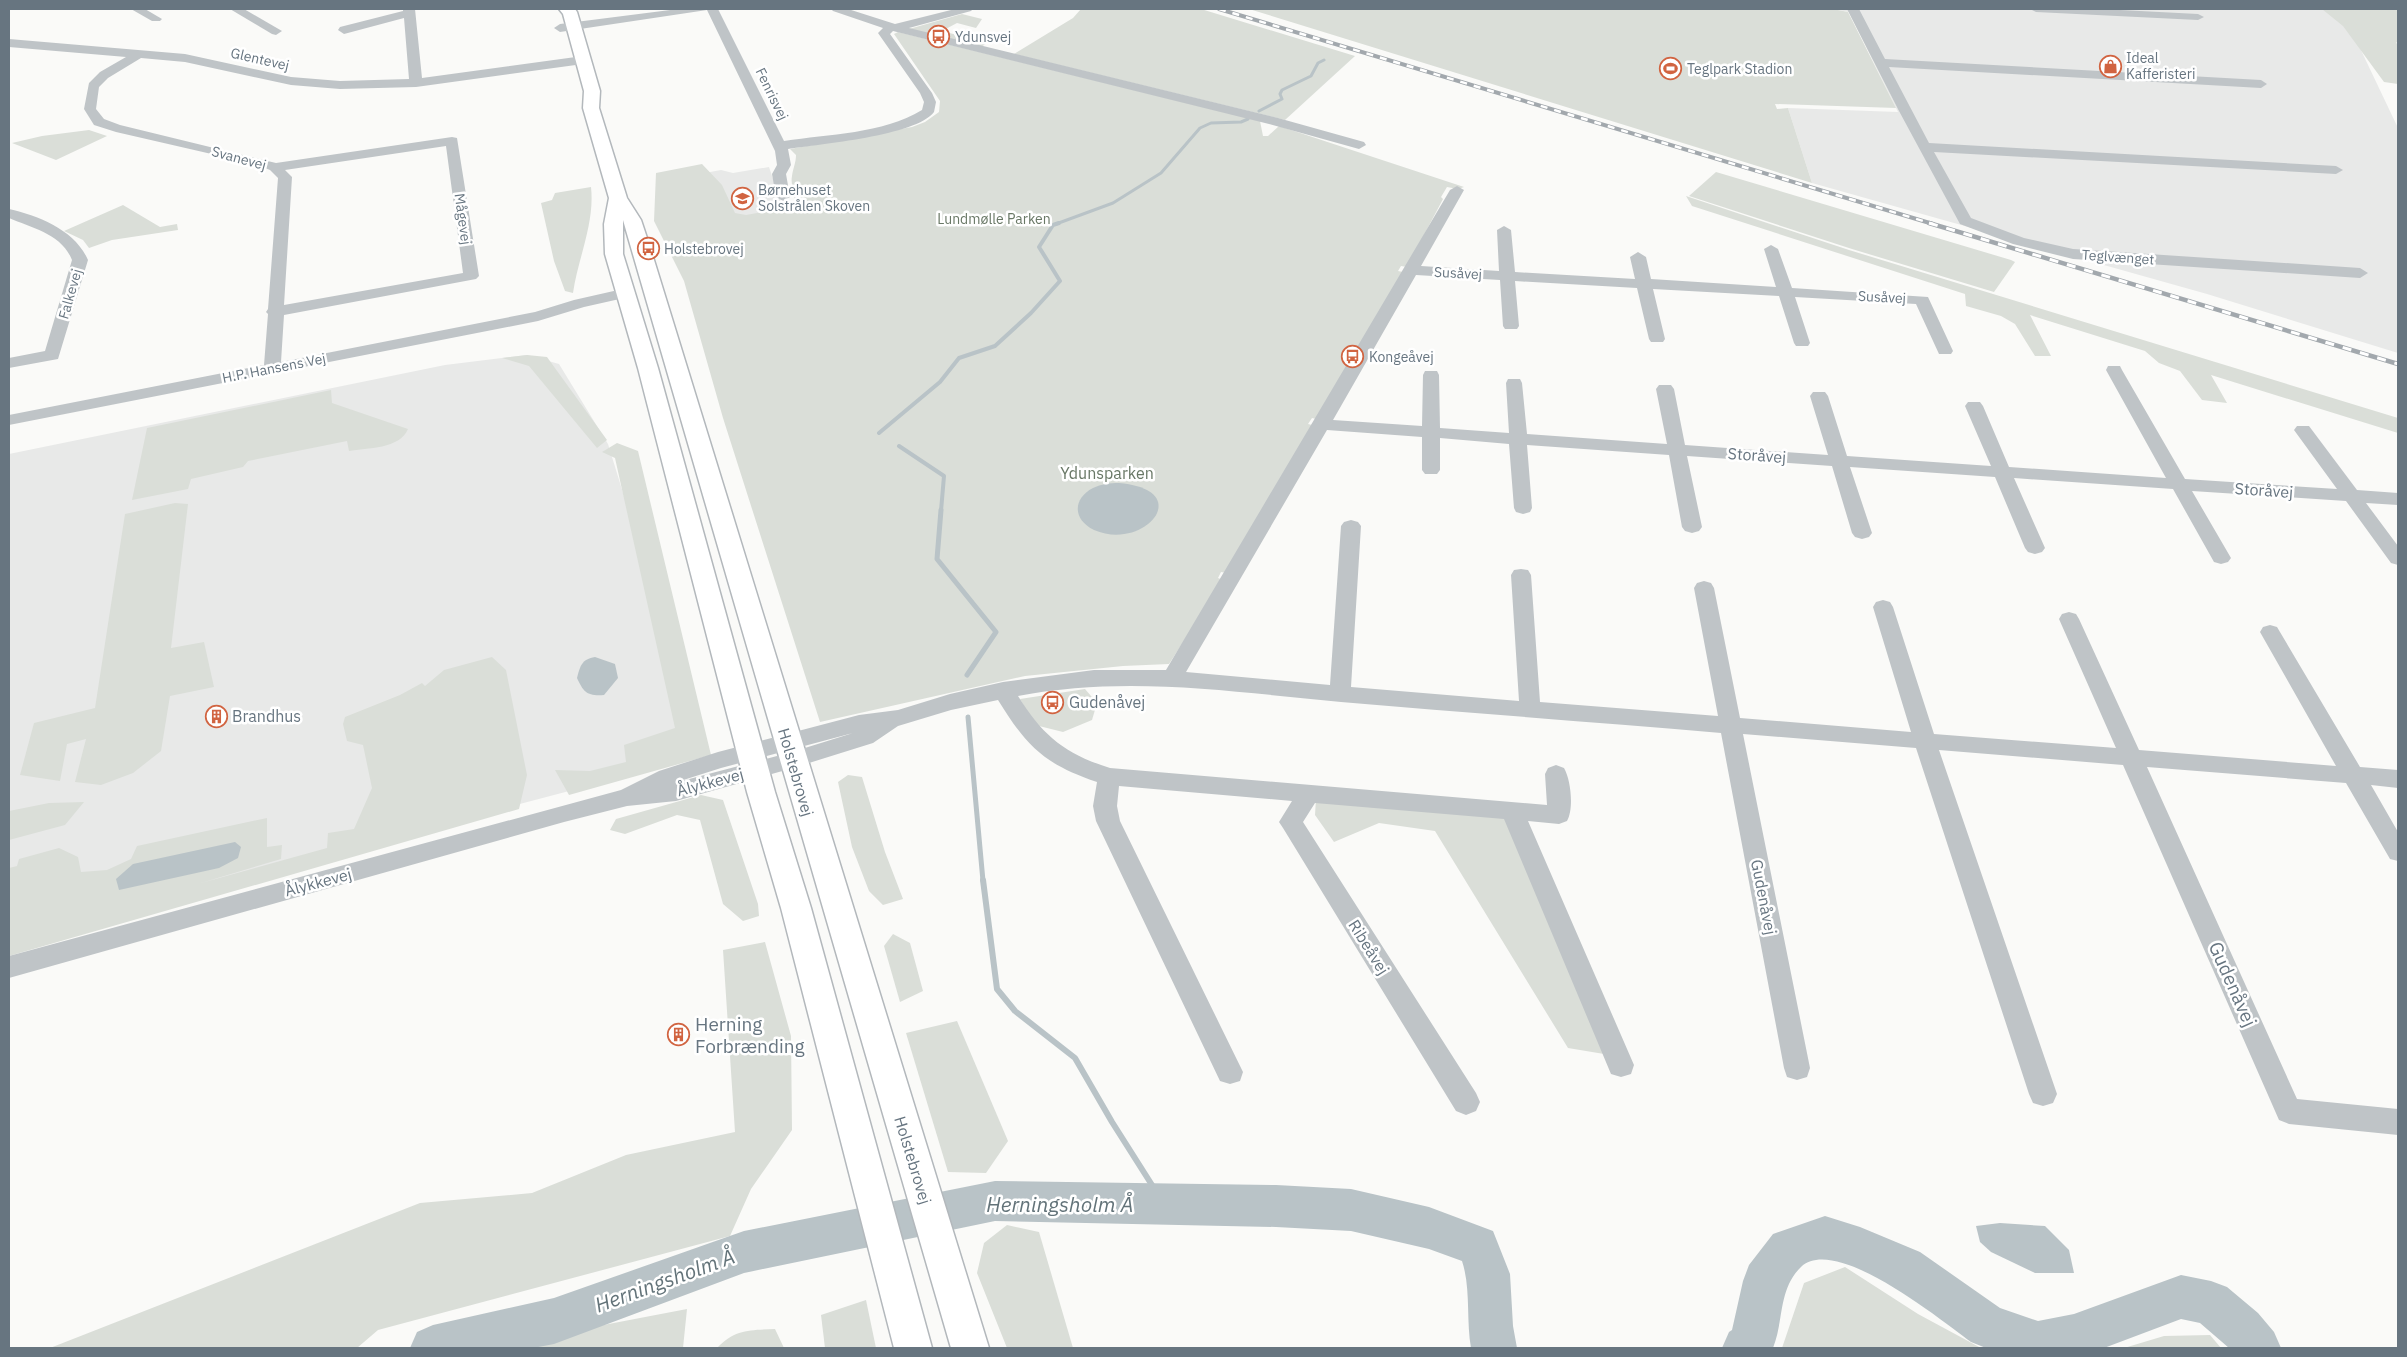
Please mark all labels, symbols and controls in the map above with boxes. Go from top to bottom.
bus stop icon: Ydunsvej [927,25,951,49]
place label: Ydunsvej [955,28,1011,46]
street label: Glentevej [229,44,291,74]
place label: Ideal Kafferisteri [2126,49,2195,83]
shop icon: Ideal Kafferisteri [2098,54,2122,78]
sports icon: Teglpark Stadion [1659,57,1683,81]
place label: Teglpark Stadion [1687,60,1792,78]
street label: Fenrisvej [752,65,792,123]
street label: Svanevej [210,142,268,174]
place label: Børnehuset Solstrålen Skoven [758,181,870,215]
school or university icon: Børnehuset Solstrålen Skoven [730,186,754,210]
street label: Mågevej [450,192,476,246]
park label: Lundmølle Parken [937,210,1051,228]
bus stop icon: Holstebrovej [636,237,660,261]
place label: Holstebrovej [664,240,744,258]
street label: Teglvænget [2081,245,2155,269]
street label: Susåvej [1433,263,1483,283]
street label: Falkevej [54,267,86,321]
street label: Susåvej [1857,287,1907,307]
bus stop icon: Kongeåvej [1341,345,1365,369]
place label: Kongeåvej [1369,348,1434,366]
street label: H.P. Hansens Vej [221,349,327,387]
street label: Storåvej [1727,443,1787,467]
park label: Ydunsparken [1060,463,1154,483]
street label: Storåvej [2234,478,2294,502]
bus stop icon: Gudenåvej [1041,690,1065,714]
place label: Gudenåvej [1069,692,1145,712]
building icon: Brandhus [204,704,228,728]
place label: Brandhus [232,706,301,726]
street label: Holstebrovej [774,725,818,819]
street label: Ålykkevej [674,763,746,800]
street label: Gudenåvej [1747,858,1781,936]
street label: Ålykkevej [282,863,354,900]
street label: Ribeåvej [1344,916,1394,978]
street label: Gudenåvej [2204,938,2262,1030]
place label: Herning Forbrænding [695,1012,804,1058]
building icon: Herning Forbrænding [667,1023,691,1047]
street label: Holstebrovej [890,1114,936,1206]
water label: Herningsholm Å [986,1190,1134,1218]
water label: Herningsholm Å [591,1242,739,1318]

